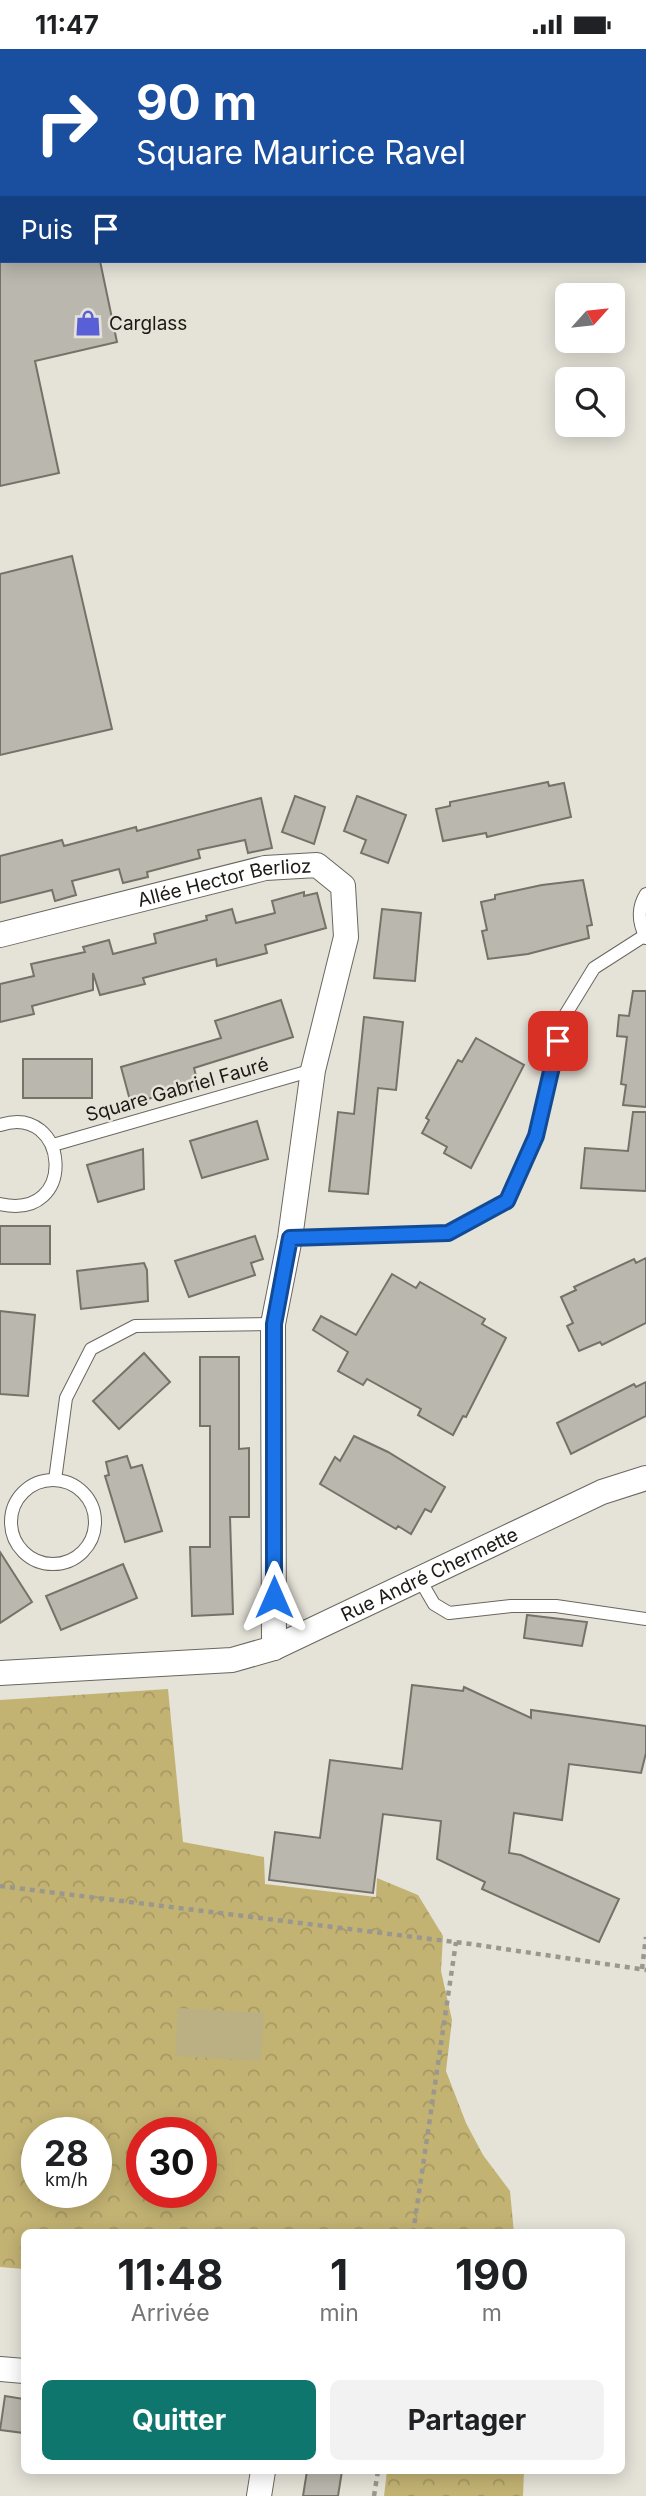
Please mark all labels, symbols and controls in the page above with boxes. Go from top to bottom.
text: 11:47 [35,9,99,40]
text: 90 m [136,73,257,132]
icon: right [21,77,112,168]
text: Square Maurice Ravel [136,133,466,172]
icon: arrive [87,210,125,248]
text: Puis [21,214,73,245]
north arrow [555,283,625,353]
map controls [555,283,625,437]
shop icon: Carglass [73,308,103,338]
place label: Carglass [109,312,187,335]
button: search [555,367,625,437]
street label: Allée Hector Berlioz [135,854,312,912]
pin [528,1011,588,1071]
icon: arrive [539,1022,577,1060]
street label: Square Gabriel Fauré [83,1052,271,1127]
street label: Rue André Chermette [337,1523,522,1627]
position arrow [237,1560,311,1634]
speed limit sign: 30 [126,2117,217,2208]
text: 28 [44,2132,89,2174]
text: km/h [45,2169,88,2190]
text: 11:48 [117,2249,223,2300]
text: 1 [330,2249,348,2300]
text: 190 [455,2249,529,2300]
text: Arrivée [131,2299,210,2327]
text: min [319,2299,359,2327]
text: m [482,2299,502,2327]
button: Quitter [42,2380,316,2460]
button: Partager [330,2380,604,2460]

